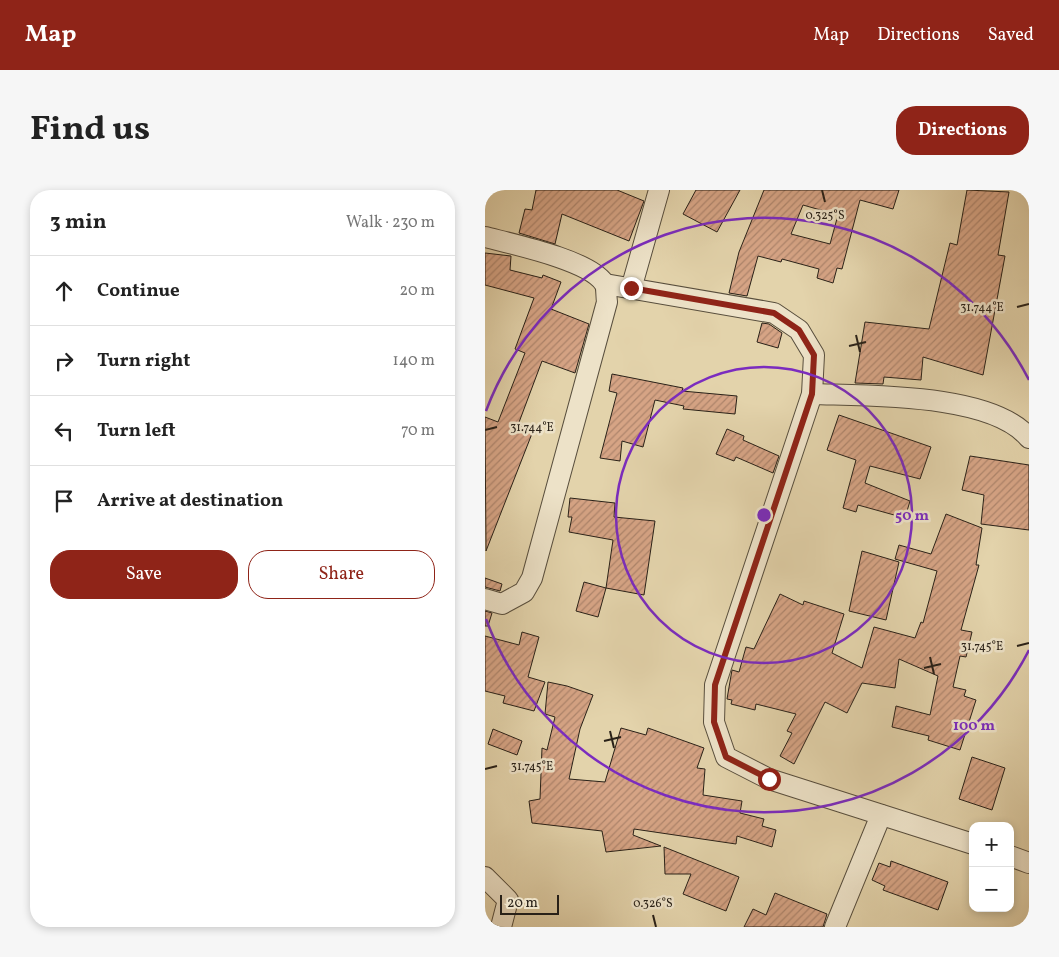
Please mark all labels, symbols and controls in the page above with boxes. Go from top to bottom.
text: Map [25,18,76,52]
text: Map [813,23,849,48]
text: Directions [877,23,960,48]
text: Saved [988,23,1034,48]
text: Find us [30,106,150,154]
button: Directions [896,106,1029,155]
text: 3 min [50,208,106,237]
text: 0.325°S [805,208,845,224]
text: Walk · 230 m [346,212,435,234]
icon: ahead [50,277,78,305]
route end [620,277,643,300]
text: Continue [97,278,180,304]
text: 20 m [400,280,435,302]
text: 31.744°E [960,300,1004,316]
icon: right [50,347,78,375]
text: Turn right [97,348,190,374]
text: 140 m [393,350,435,372]
icon: left [50,417,78,445]
text: Turn left [97,418,176,444]
text: 70 m [401,420,435,442]
text: 31.744°E [510,420,554,436]
icon: arrive [50,487,78,515]
text: Arrive at destination [97,488,283,514]
centre of rings [755,506,773,524]
text: 50 m [895,506,929,527]
button: Save [50,550,238,599]
button: Share [248,550,435,599]
text: 31.745°E [961,639,1003,655]
text: 100 m [953,716,996,737]
text: 31.745°E [511,759,553,775]
route start [758,768,781,791]
map controls [969,822,1014,912]
button: + [969,822,1014,867]
button: − [969,867,1014,912]
scale bar [500,892,559,915]
text: 20 m [507,894,538,913]
text: 0.326°S [633,896,673,912]

